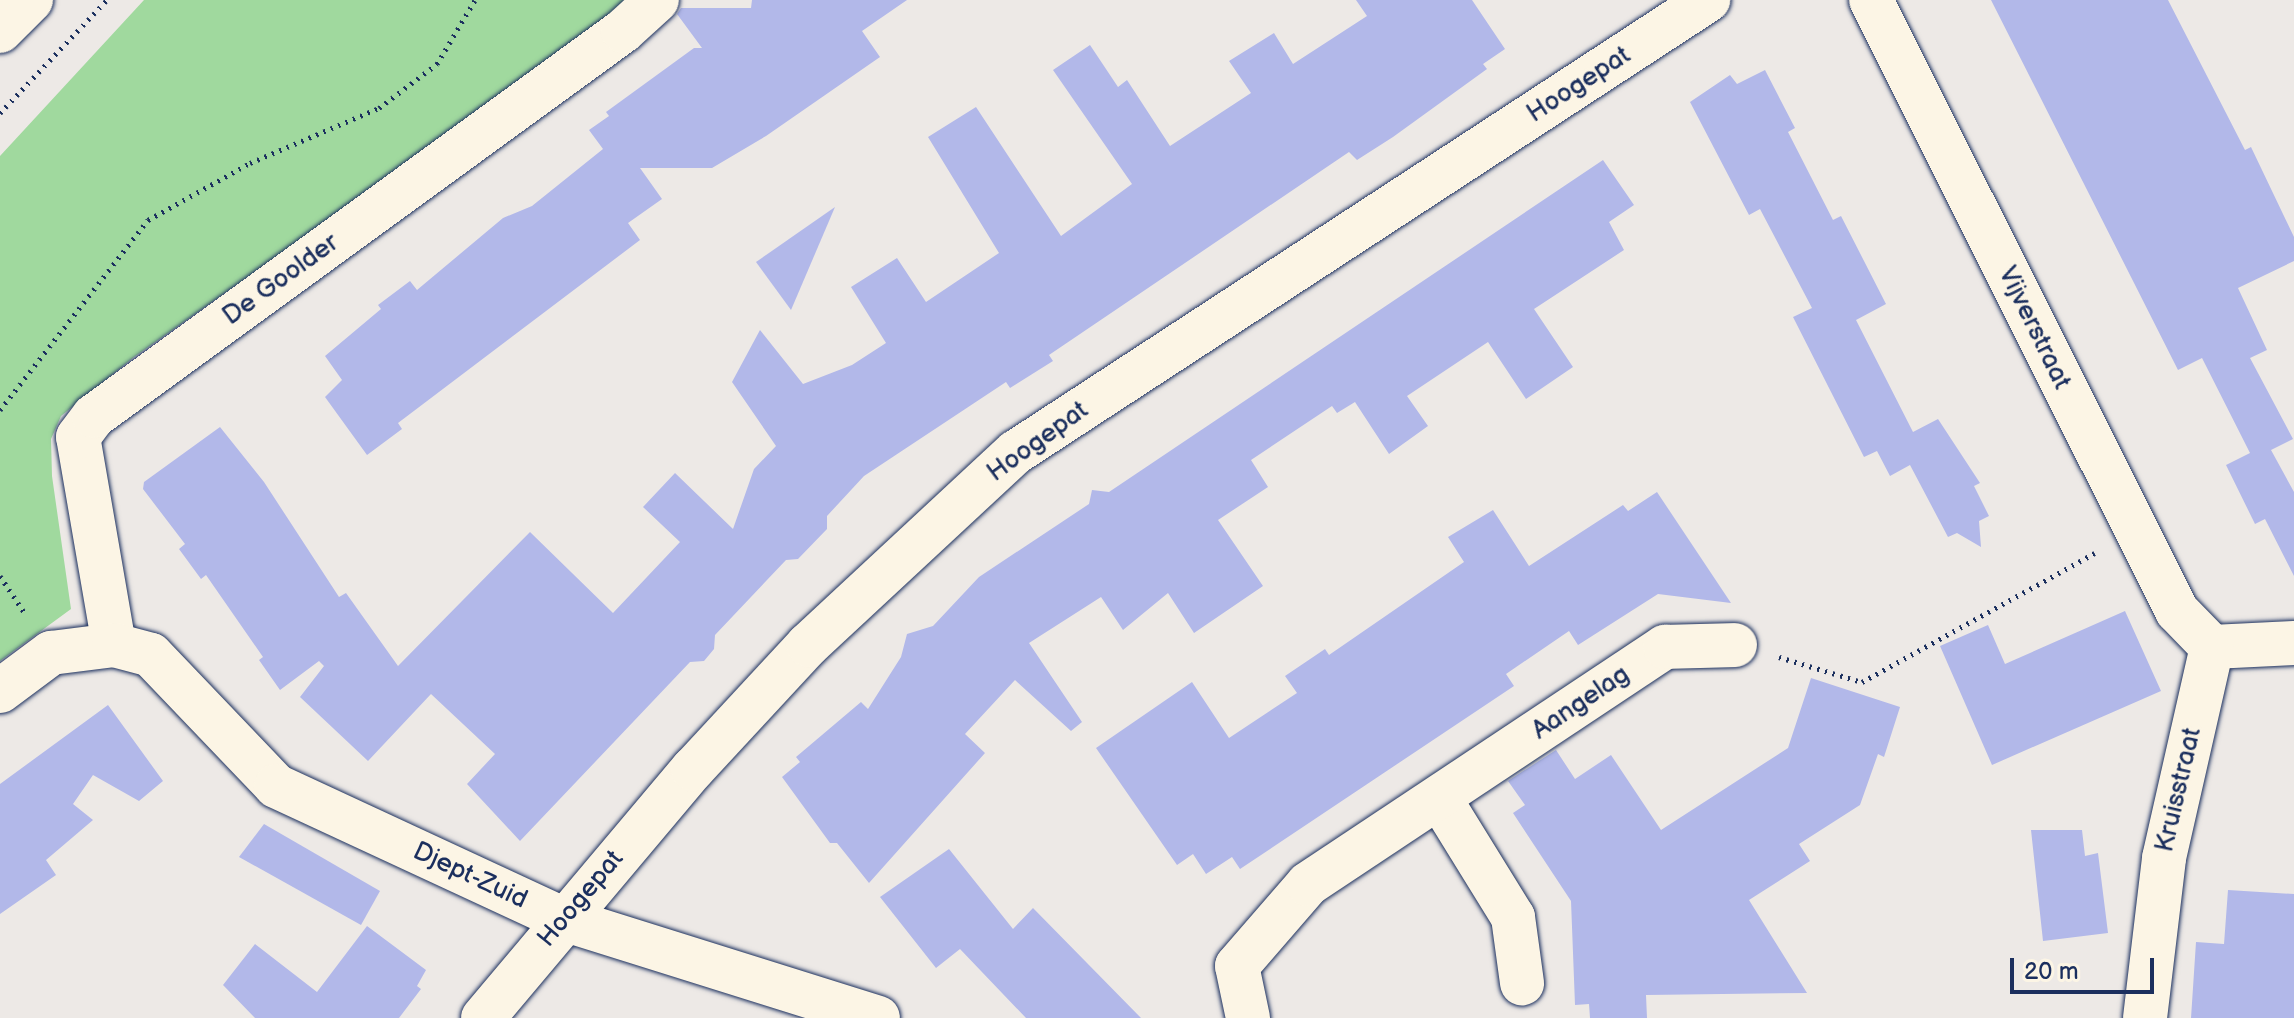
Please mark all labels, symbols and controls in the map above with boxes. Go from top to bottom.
street label: Hoogepat [1522,40,1636,130]
street label: De Goolder [217,228,345,332]
street label: Vijverstraat [1991,262,2077,394]
street label: Hoogepat [982,395,1094,489]
street label: Aangelag [1526,659,1636,747]
street label: Kruisstraat [2150,725,2208,855]
street label: Djept-Zuid [408,836,532,916]
street label: Hoogepat [532,844,630,954]
scale bar [2014,942,2158,992]
text: 20 m [2024,957,2079,986]

